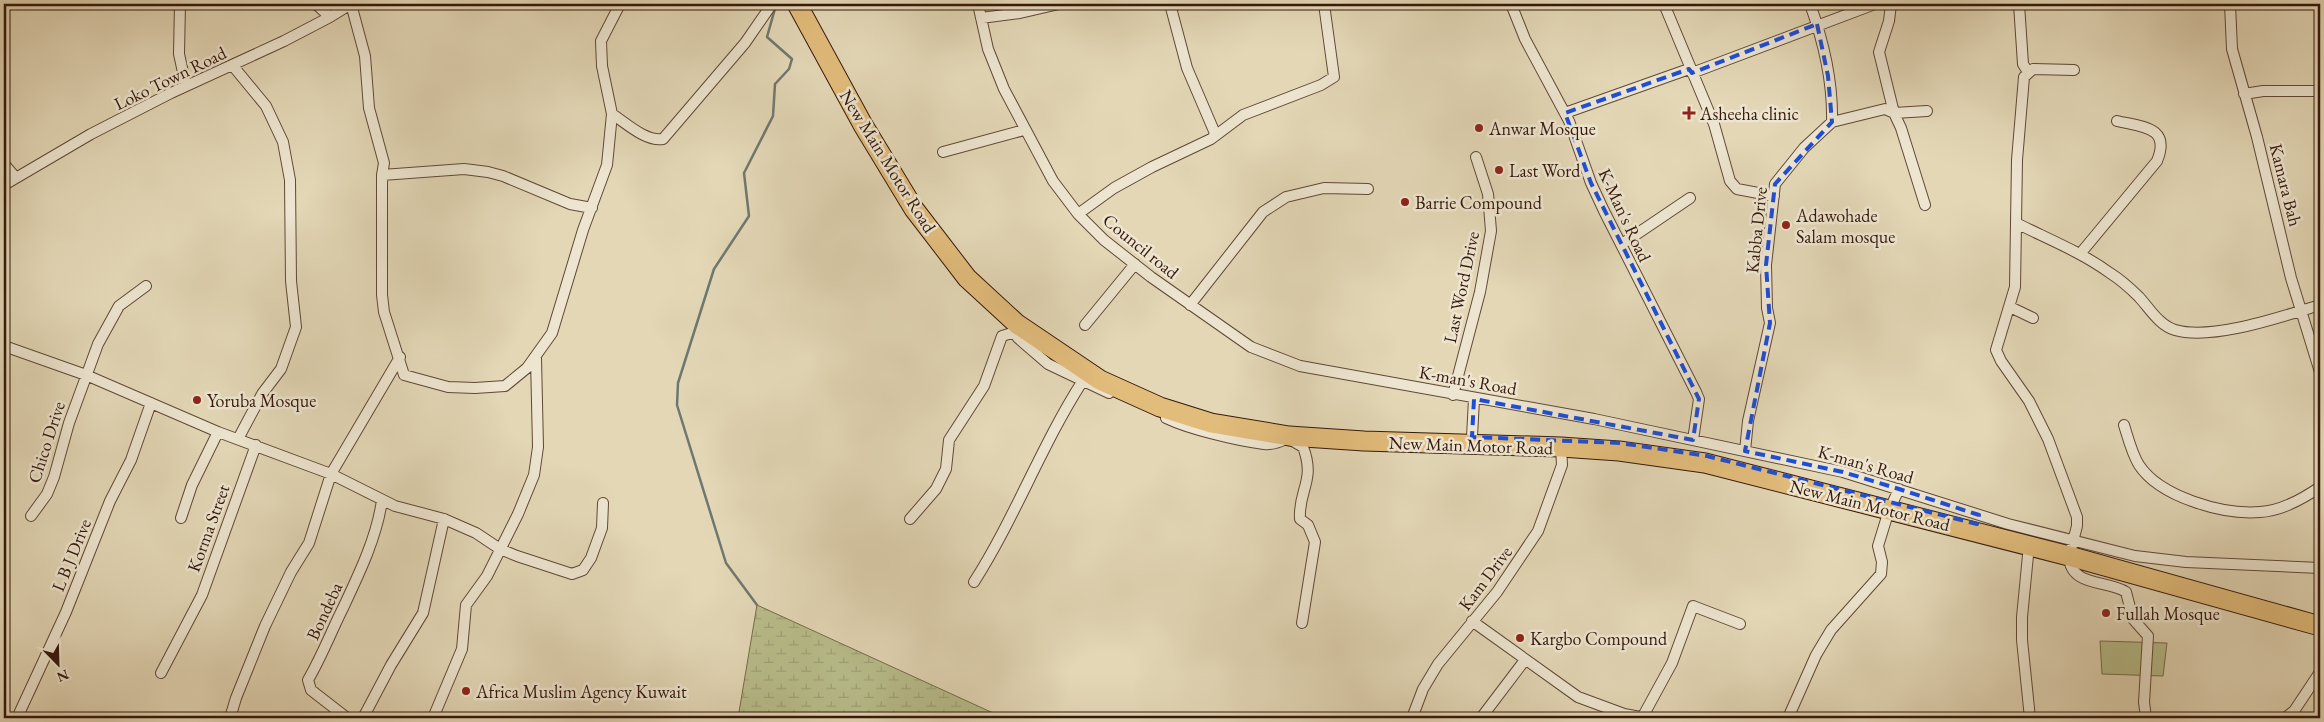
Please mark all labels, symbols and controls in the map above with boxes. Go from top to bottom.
street label: Loko Town Road [110,41,231,115]
street label: New Main Motor Road [835,85,942,238]
place label: Asheeha clinic [1699,102,1799,125]
marker: Asheeha clinic [1682,106,1696,120]
place label: Anwar Mosque [1488,117,1596,140]
marker: Anwar Mosque [1473,122,1485,134]
street label: Kamara Bah [2265,141,2307,229]
place label: Last Word [1509,159,1581,182]
marker: Last Word [1493,164,1505,176]
street label: K-Man's Road [1593,165,1657,266]
street label: Kabba Drive [1740,186,1772,274]
place label: Barrie Compound [1415,191,1543,214]
marker: Barrie Compound [1399,196,1411,208]
place label: Adawohade Salam mosque [1795,204,1895,248]
street label: Council road [1098,208,1184,284]
marker: Adawohade Salam mosque [1780,219,1792,231]
street label: Last Word Drive [1438,229,1484,345]
street label: K-man's Road [1417,360,1519,400]
place label: Yoruba Mosque [207,389,316,412]
marker: Yoruba Mosque [191,394,203,406]
street label: Chico Drive [22,398,70,486]
street label: New Main Motor Road [1388,431,1554,459]
street label: K-man's Road [1815,439,1917,489]
street label: New Main Motor Road [1787,474,1953,536]
street label: Korma Street [182,481,235,575]
street label: L B J Drive [46,515,96,595]
street label: Kam Drive [1453,541,1517,615]
street label: Bondeba [301,578,348,644]
place label: Fullah Mosque [2116,602,2220,625]
marker: Fullah Mosque [2100,607,2112,619]
place label: Kargbo Compound [1530,627,1668,650]
marker: Kargbo Compound [1514,632,1526,644]
north arrow [32,640,82,690]
text: N [54,665,72,687]
place label: Africa Muslim Agency Kuwait [475,680,687,703]
marker: Africa Muslim Agency Kuwait [460,685,472,697]

